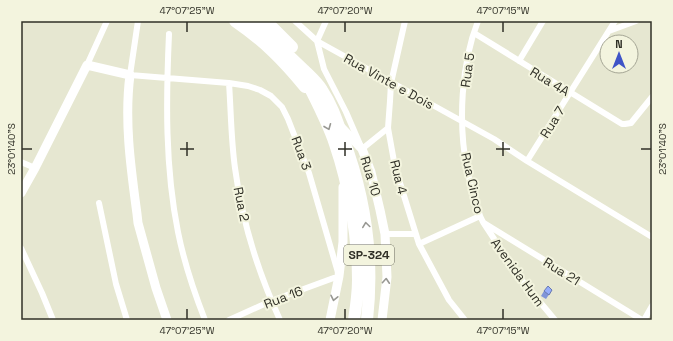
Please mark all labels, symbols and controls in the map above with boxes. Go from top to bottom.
text: 47°07'25"W [160,4,215,17]
text: 47°07'20"W [317,4,373,17]
text: 47°07'15"W [477,4,530,17]
north arrow [599,34,639,74]
text: N [615,37,623,51]
street label: Rua Vinte e Dois [341,50,437,113]
street label: Rua 5 [457,51,478,88]
street label: Rua 4A [527,63,573,100]
street label: Rua 7 [536,103,569,141]
one-way arrow [323,122,331,130]
text: 23°01'40"S [5,123,18,175]
text: 23°01'40"S [656,123,669,175]
street label: Rua 3 [288,134,316,173]
street label: Rua Cinco [457,151,488,215]
street label: Rua 10 [356,154,385,198]
street label: Rua 4 [386,158,411,196]
street label: Rua 2 [230,185,253,223]
one-way arrow [362,222,371,228]
street label: Avenida Hum [487,235,548,310]
road number: SP-324 [344,245,394,265]
street label: Rua 21 [540,254,583,289]
one-way arrow [382,278,391,284]
street label: Rua 16 [261,282,305,313]
one-way arrow [331,295,339,301]
text: 47°07'25"W [160,324,215,337]
text: 47°07'20"W [317,324,373,337]
text: 47°07'15"W [477,324,530,337]

